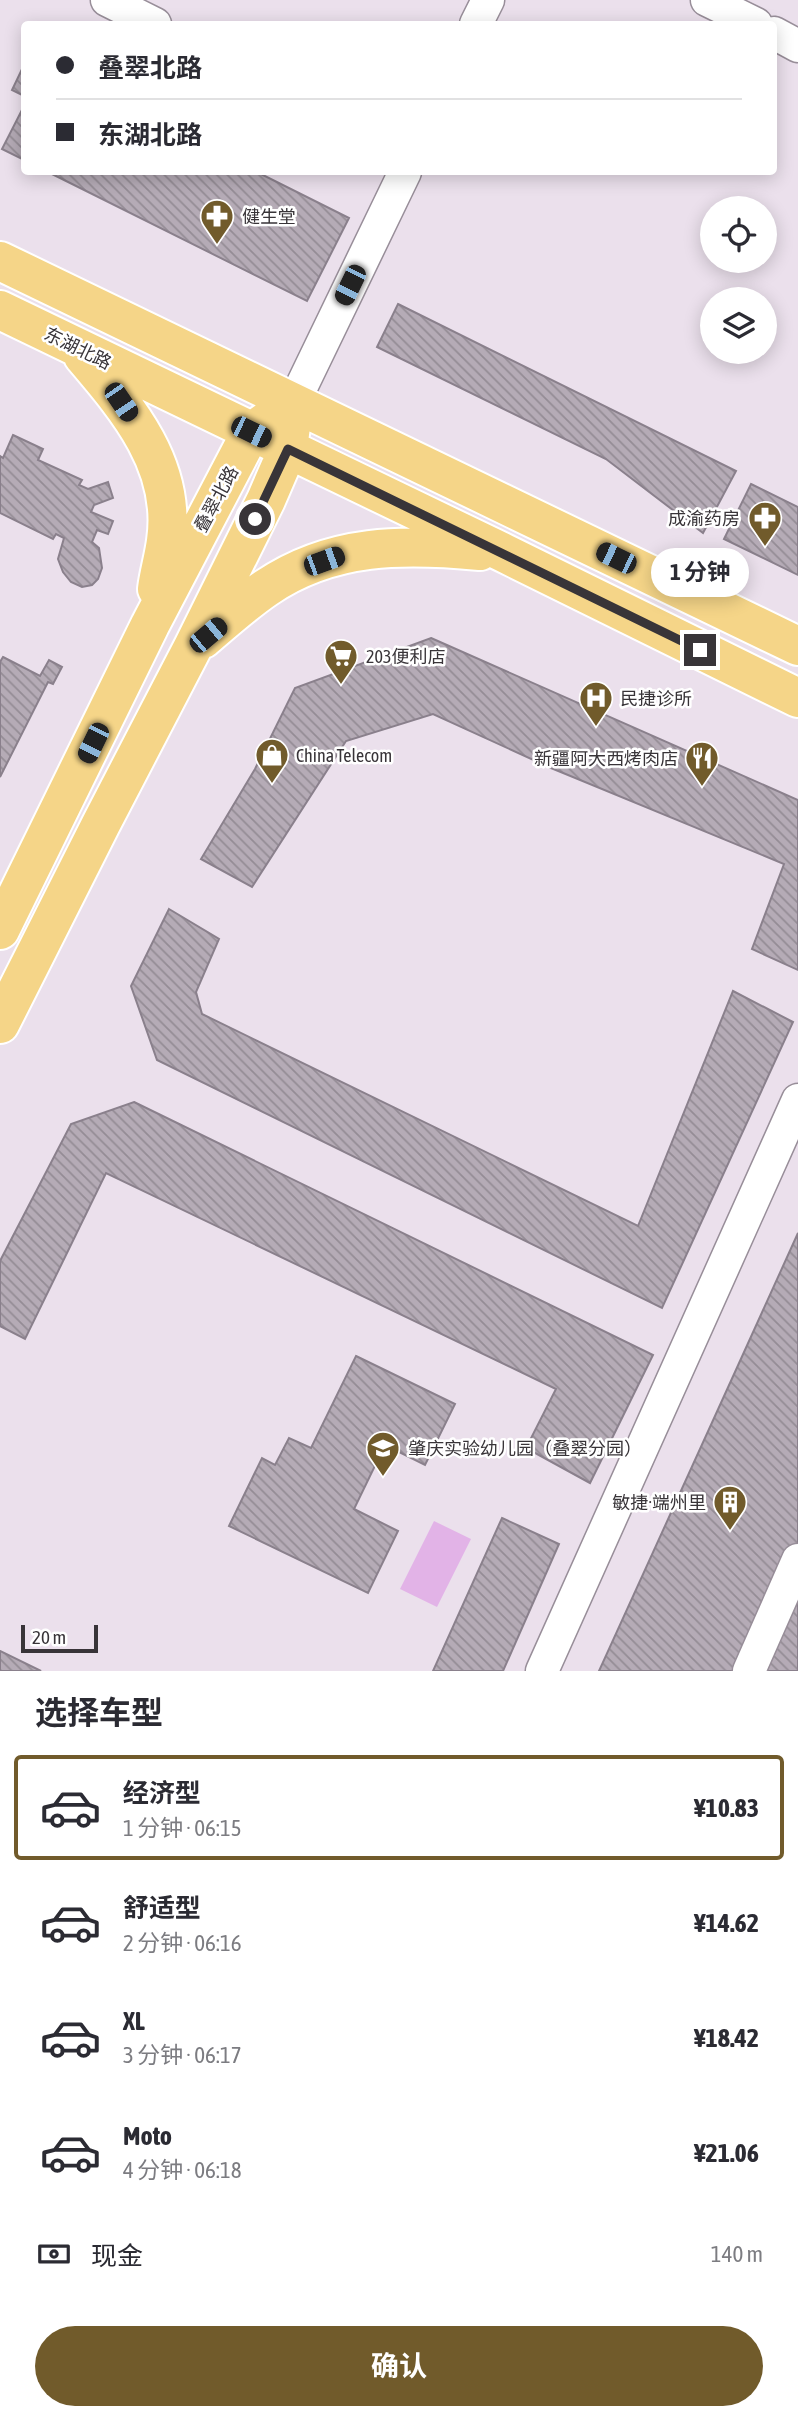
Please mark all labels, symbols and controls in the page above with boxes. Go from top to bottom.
text: 叠翠北路 [98,53,202,83]
text: 东湖北路 [98,120,202,150]
map controls [700,196,777,364]
button: locate [700,196,777,273]
pharmacy icon: 健生堂 [198,197,236,246]
place label: 健生堂 [242,206,296,227]
car [332,262,369,308]
button: layers [700,287,777,364]
street label: 东湖北路 [41,323,115,373]
car [101,379,142,425]
car [228,413,275,451]
street label: 叠翠北路 [190,462,242,536]
pharmacy icon: 成渝药房 [746,499,784,548]
route start [239,503,271,535]
place label: 成渝药房 [668,508,740,529]
car [593,539,640,577]
car [301,544,348,578]
callout: 1 分钟 [651,548,749,598]
text: 1 分钟 [670,559,730,585]
car [186,613,231,657]
route end [684,634,716,666]
supermarket icon: 203便利店 [322,637,360,686]
place label: 203便利店 [366,646,445,667]
hospital icon: 民捷诊所 [577,679,615,728]
place label: 民捷诊所 [620,688,692,709]
car [75,720,112,766]
shop icon: China Telecom [253,736,291,785]
restaurant icon: 新疆阿大西烤肉店 [683,739,721,788]
place label: China Telecom [296,745,392,766]
place label: 新疆阿大西烤肉店 [534,748,678,769]
school or university icon: 肇庆实验幼儿园（叠翠分园） [364,1429,402,1478]
place label: 肇庆实验幼儿园（叠翠分园） [408,1438,642,1459]
building icon: 敏捷·端州里 [711,1483,749,1532]
place label: 敏捷·端州里 [612,1492,706,1513]
scale bar [21,1622,98,1654]
text: 20 m [32,1626,66,1648]
text: 选择车型 [35,1694,163,1731]
icon: car [39,1776,102,1839]
text: 经济型 [123,1778,201,1808]
text: ¥10.83 [694,1793,759,1823]
text: 1 分钟 · 06:15 [123,1815,242,1841]
icon: car [39,1891,102,1954]
text: 舒适型 [123,1893,201,1923]
text: ¥14.62 [694,1908,759,1938]
text: 2 分钟 · 06:16 [123,1930,242,1956]
icon: car [39,2006,102,2069]
text: XL [123,2006,145,2036]
text: ¥18.42 [694,2023,759,2053]
text: 3 分钟 · 06:17 [123,2042,242,2068]
icon: car [39,2121,102,2184]
text: Moto [123,2121,172,2151]
text: ¥21.06 [694,2138,759,2168]
text: 4 分钟 · 06:18 [123,2157,242,2183]
icon: cash [35,2235,73,2273]
text: 现金 [91,2241,143,2271]
text: 140 m [711,2241,763,2267]
button: 确认 [35,2326,763,2406]

